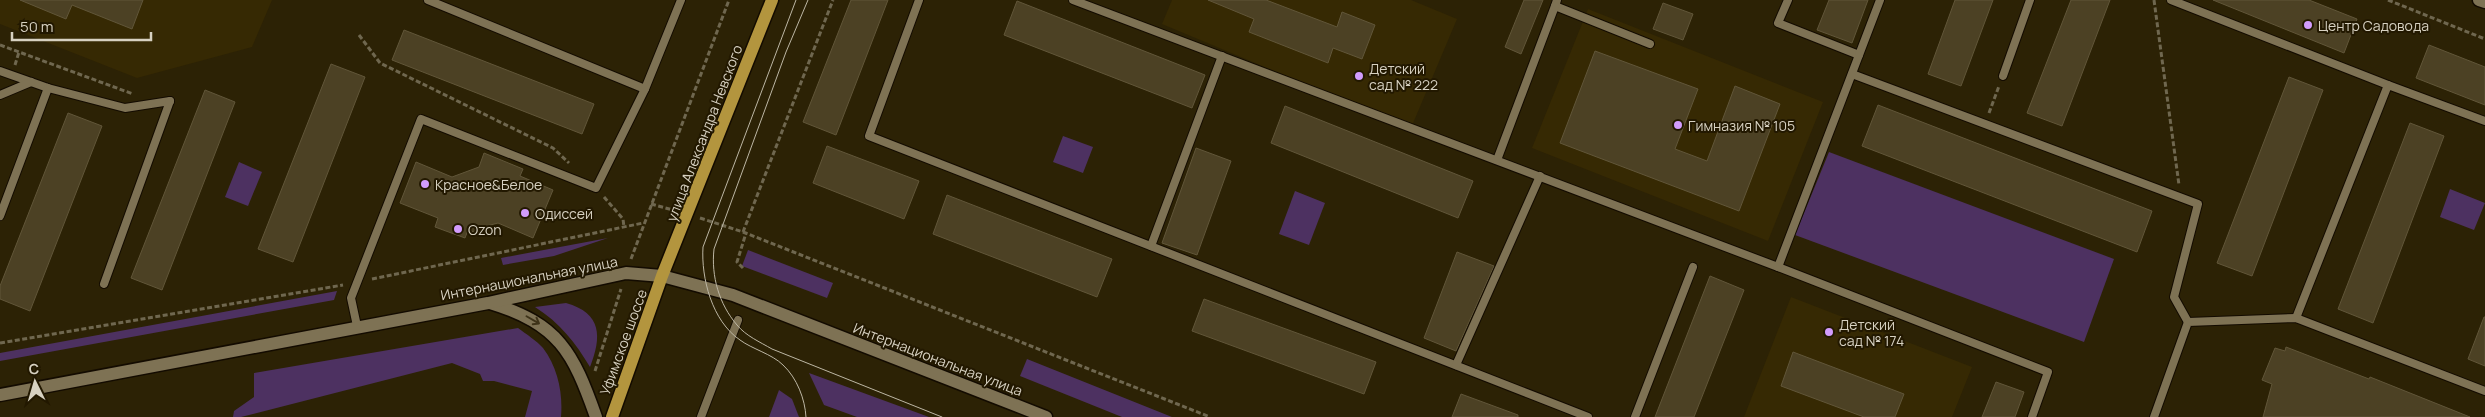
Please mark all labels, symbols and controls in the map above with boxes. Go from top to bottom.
scale bar [12,10,151,42]
text: 50 m [20,16,54,37]
place label: Центр Садовода [2318,16,2429,35]
marker: Центр Садовода [2302,19,2314,31]
street label: улица Александра Невского [661,42,747,224]
place label: Детский сад № 222 [1369,59,1438,94]
marker: Детский сад № 222 [1353,70,1365,82]
place label: Гимназия № 105 [1688,116,1795,135]
marker: Гимназия № 105 [1672,119,1684,131]
place label: Красное&Белое [435,175,542,194]
marker: Красное&Белое [419,178,431,190]
place label: Одиссей [535,204,593,223]
marker: Одиссей [519,207,531,219]
place label: Ozon [468,220,502,239]
marker: Ozon [452,223,464,235]
street label: Интернациональная улица [439,252,619,304]
street label: Уфимское шоссе [595,286,651,398]
place label: Детский сад № 174 [1839,315,1904,350]
one-way arrow [525,316,539,326]
street label: Интернациональная улица [851,318,1025,400]
marker: Детский сад № 174 [1823,326,1835,338]
north arrow [10,357,60,407]
text: С [28,359,40,378]

